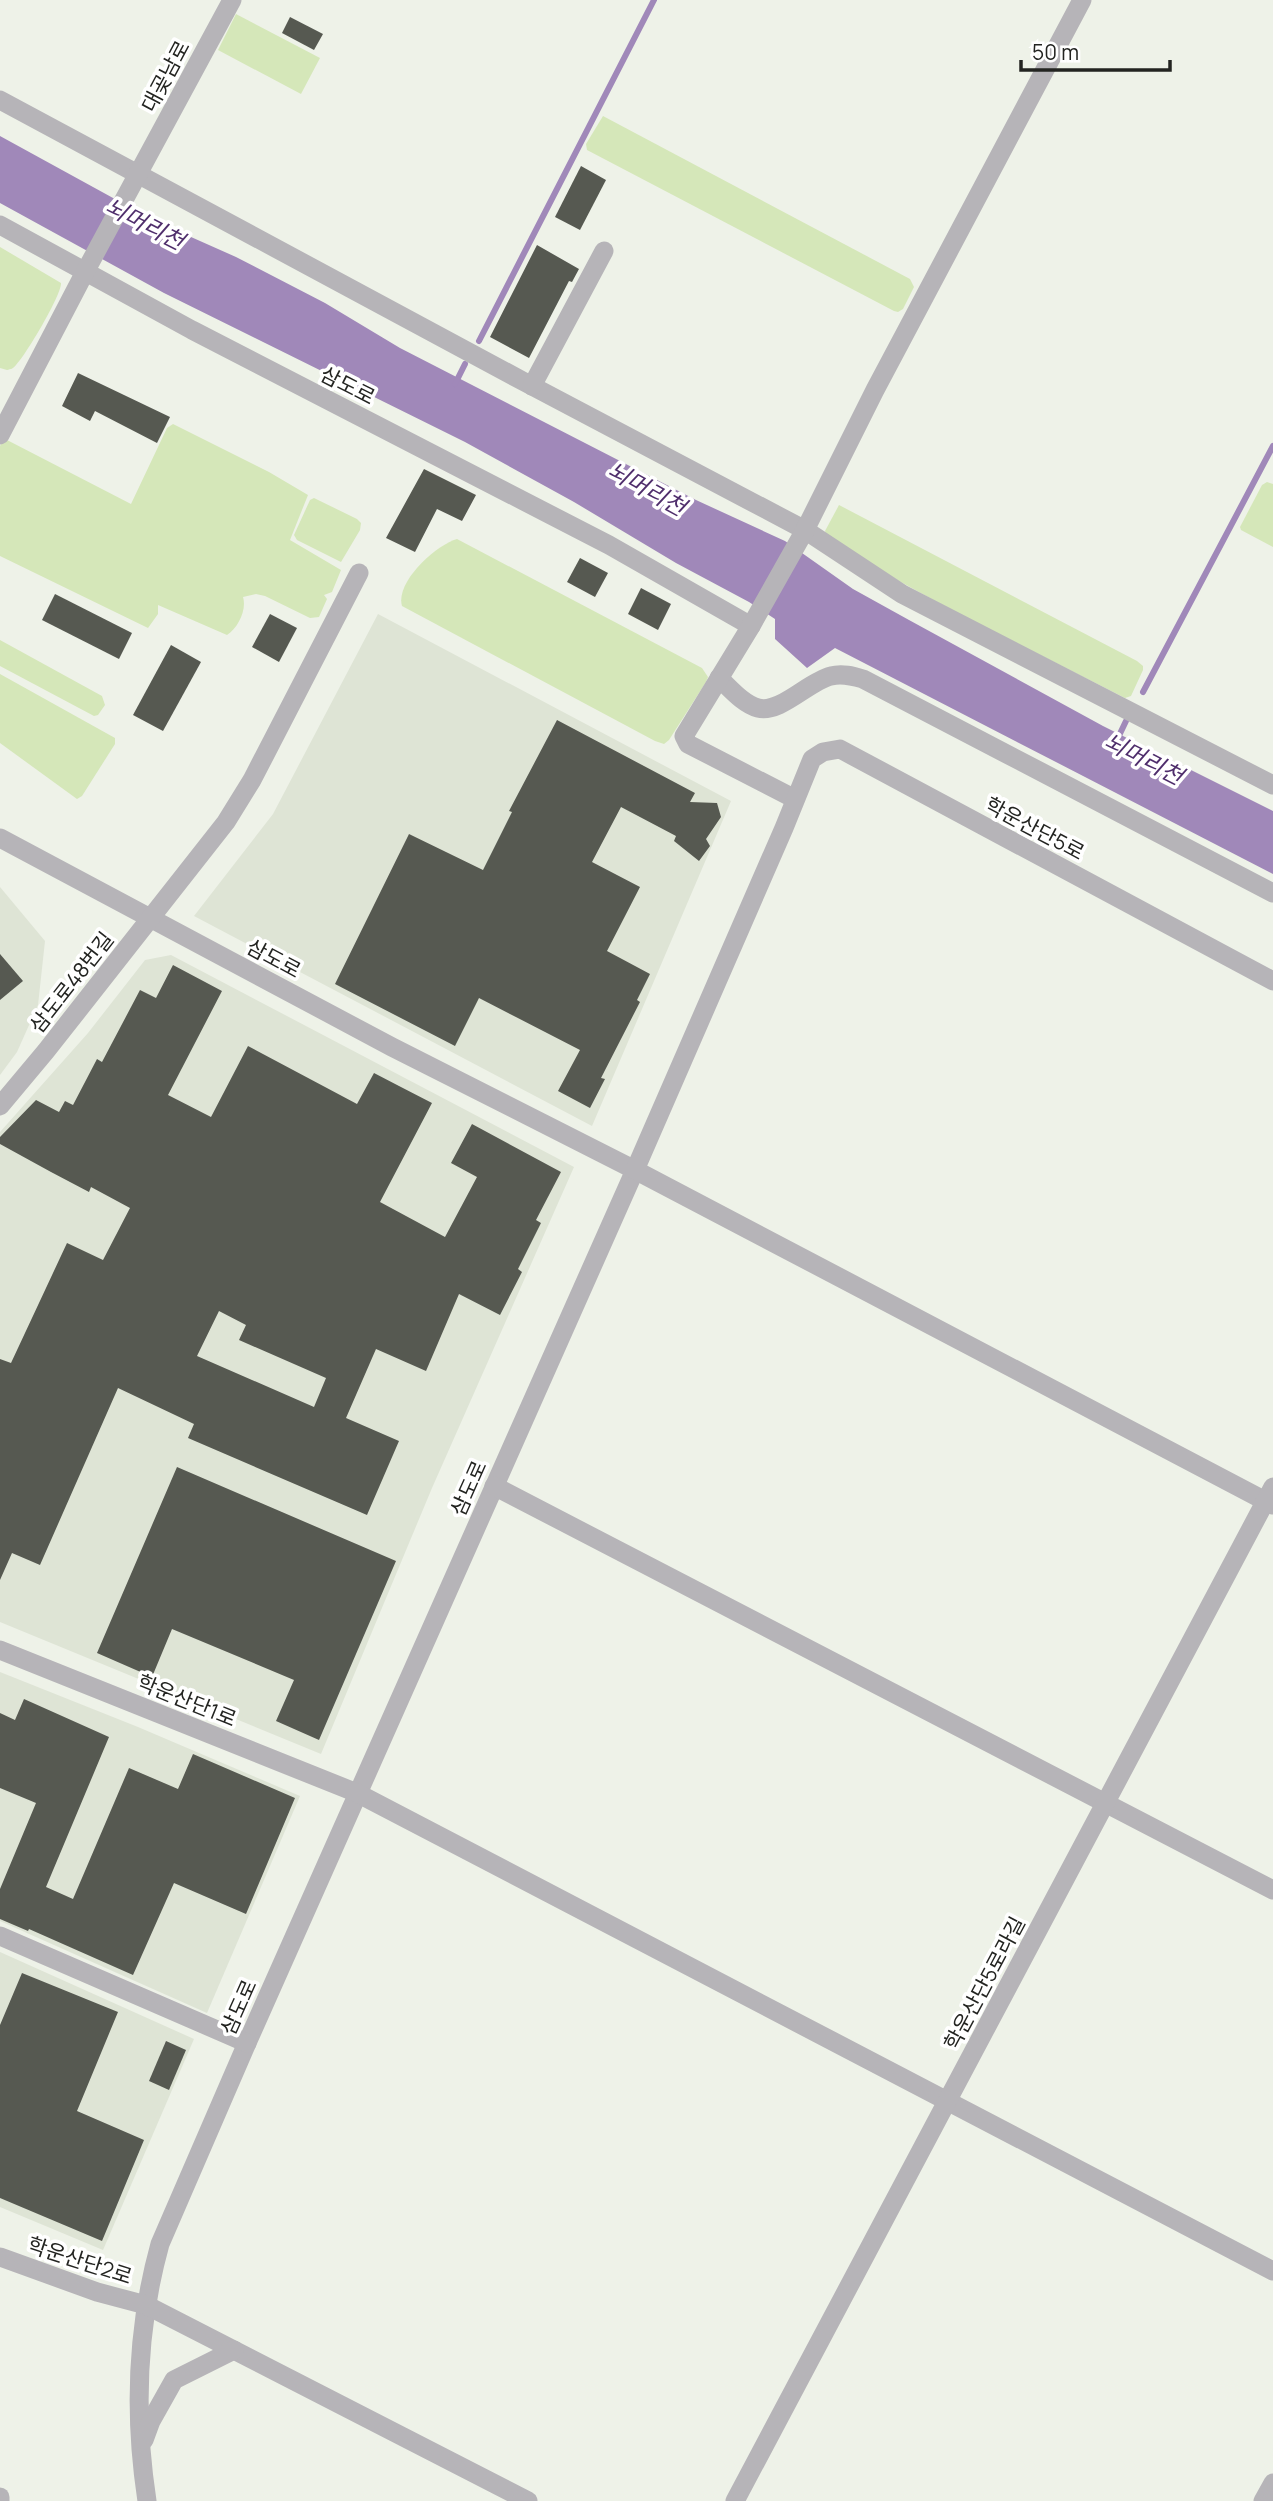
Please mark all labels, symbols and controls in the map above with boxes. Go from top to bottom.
scale bar [1021,28,1170,72]
street label: 대곶남로 [134,35,196,117]
text: 50 m [1032,38,1079,66]
water label: 뇌머리천 [100,190,193,258]
street label: 삼도로 [316,359,380,411]
water label: 뇌머리천 [602,453,694,524]
water label: 뇌머리천 [1099,725,1192,793]
street label: 학운산단5로 [980,790,1090,866]
street label: 삼도로48번길 [23,926,119,1038]
street label: 삼도로 [242,932,306,984]
street label: 삼도로 [443,1456,493,1520]
street label: 학운산단1로 [133,1667,241,1733]
street label: 학운산단5로라길 [937,1911,1031,2055]
street label: 삼도로 [213,1975,263,2039]
street label: 학운산단2로 [24,2230,136,2290]

